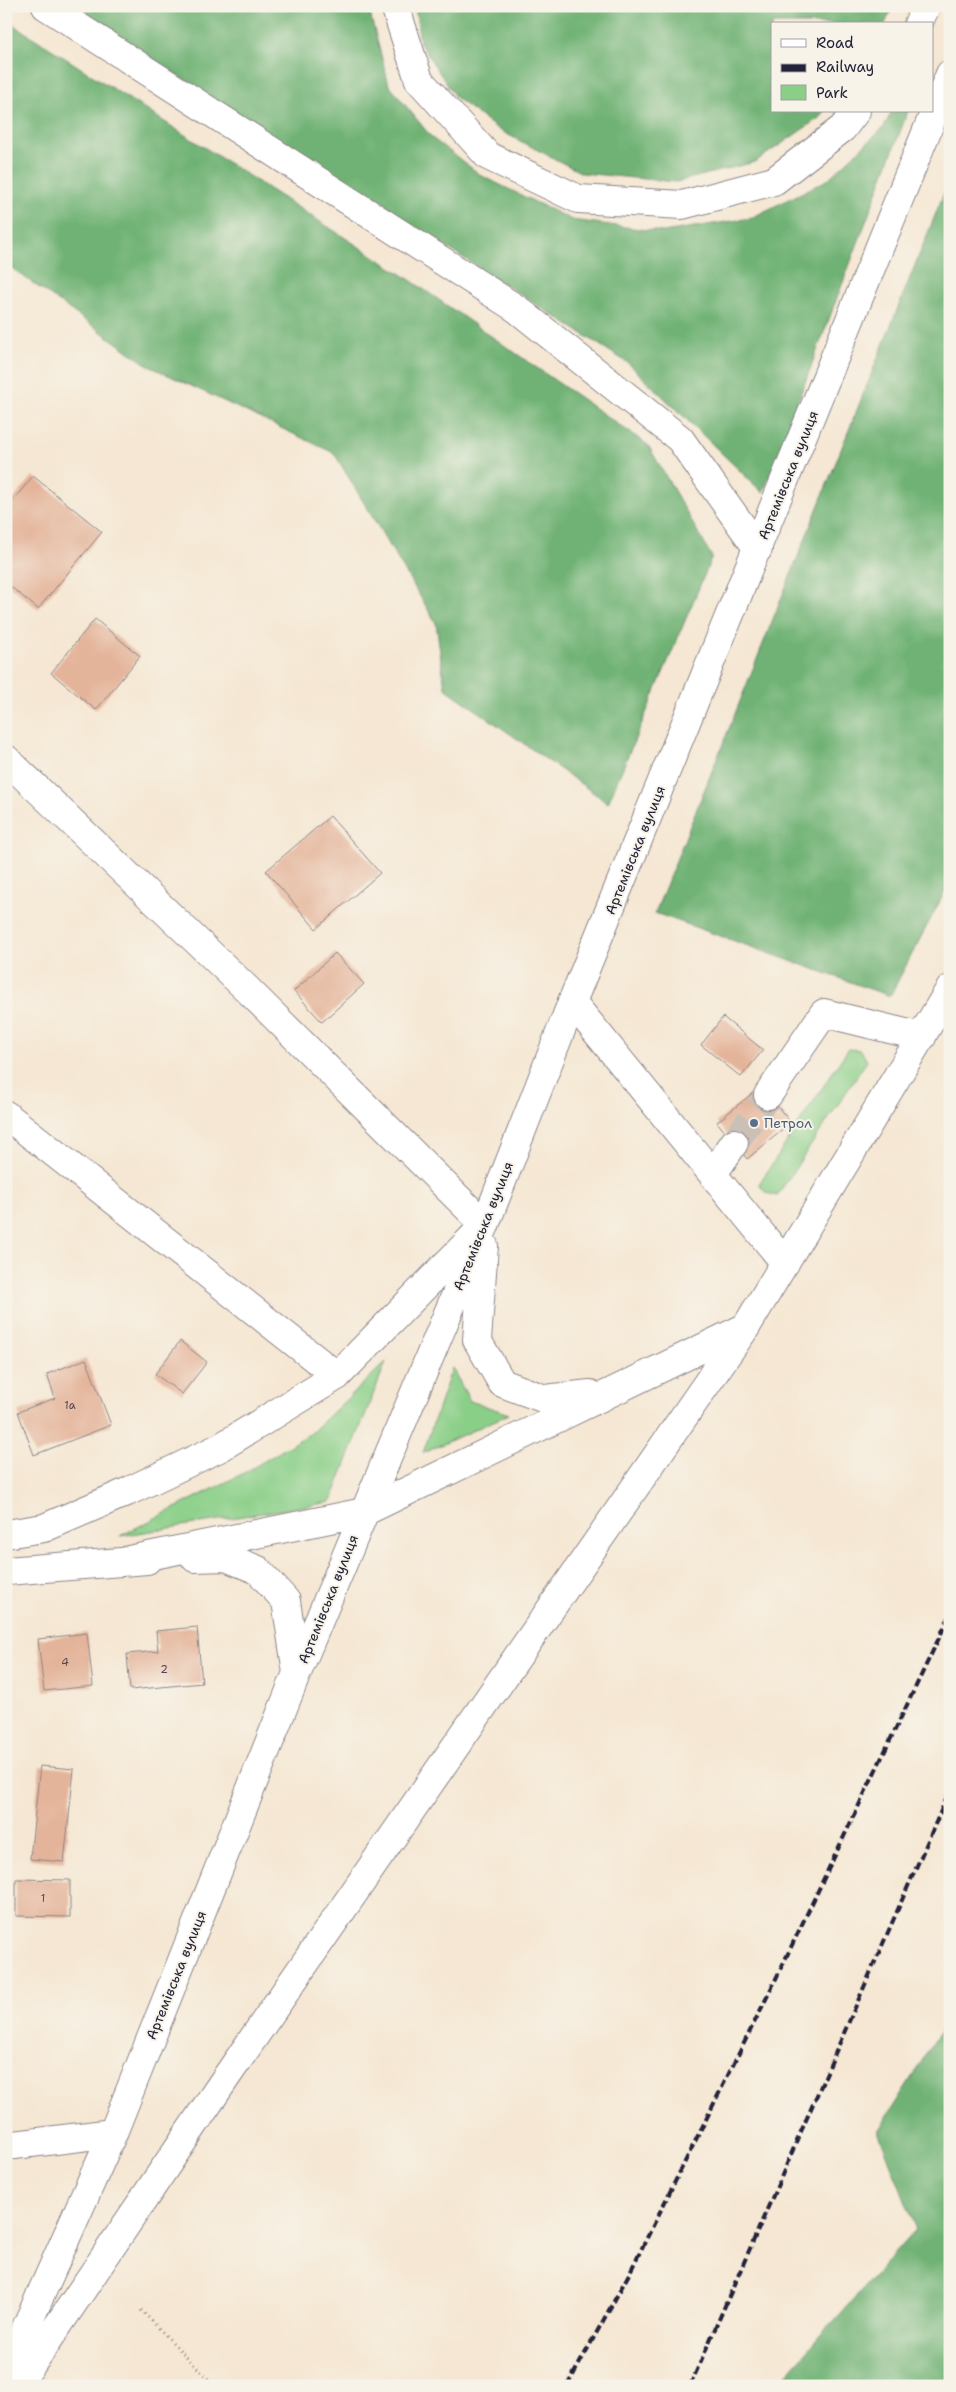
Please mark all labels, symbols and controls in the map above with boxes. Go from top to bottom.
legend [771,22,934,112]
text: Road [816,33,854,53]
text: Railway [816,57,874,77]
text: Park [816,83,848,103]
street label: Артемівська вулиця [754,408,822,542]
street label: Артемівська вулиця [601,783,669,917]
place label: Петрол [764,1114,812,1132]
marker: Петрол [748,1117,760,1129]
street label: Артемівська вулиця [449,1159,517,1293]
house number: 1а [64,1398,76,1413]
street label: Артемівська вулиця [294,1532,362,1666]
house number: 4 [61,1655,69,1670]
house number: 2 [160,1662,168,1677]
house number: 1 [41,1891,45,1906]
street label: Артемівська вулиця [142,1908,210,2042]

